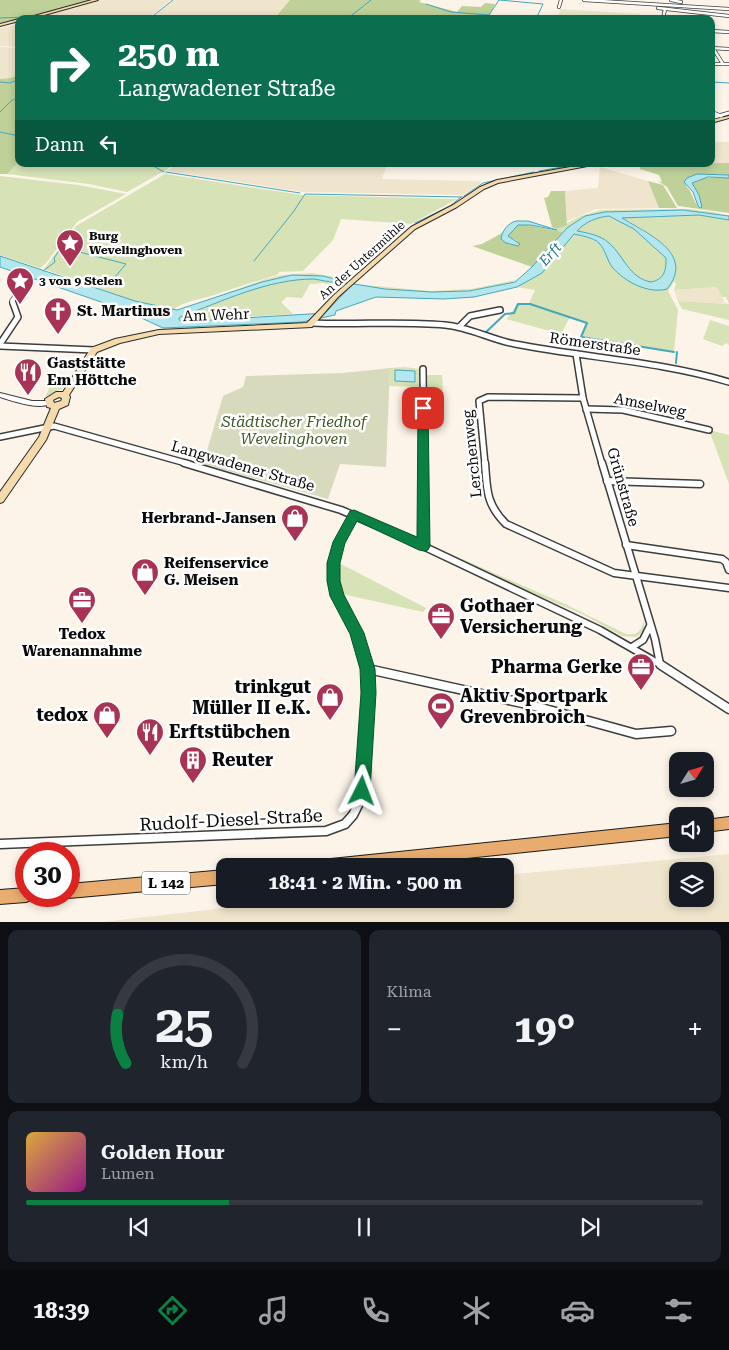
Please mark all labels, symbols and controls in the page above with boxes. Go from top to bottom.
text: 250 m [118,34,219,75]
icon: right [35,35,100,100]
text: Langwadener Straße [118,76,336,101]
icon: left [95,130,123,158]
text: Dann [35,133,85,156]
street label: An der Untermühle [316,218,408,302]
place icon: Burg Wevelinghoven [55,228,85,267]
place label: Burg Wevelinghoven [89,229,182,257]
water label: Erft [535,239,565,270]
place icon: 3 von 9 Stelen [5,266,35,305]
place label: 3 von 9 Stelen [39,274,123,288]
church icon: St. Martinus [43,296,73,335]
place label: St. Martinus [77,302,171,320]
street label: Am Wehr [182,305,250,325]
street label: Römerstraße [548,329,642,359]
place label: Gaststätte Em Höttche [47,354,137,389]
restaurant icon: Gaststätte Em Höttche [13,357,43,396]
pin [402,387,444,429]
street label: Amselweg [613,389,688,421]
icon: arrive [409,394,437,422]
street label: Lerchenweg [458,409,486,499]
park label: Städtischer Friedhof Wevelinghoven [221,413,368,448]
street label: Langwadener Straße [169,437,317,495]
street label: Grünstraße [603,445,643,529]
shop icon: Herbrand-Jansen [280,503,310,542]
place label: Herbrand-Jansen [141,509,276,527]
place label: Reifenservice G. Meisen [164,554,269,589]
shop icon: Reifenservice G. Meisen [130,557,160,596]
office icon: Tedox Warenannahme [67,585,97,624]
place label: Gothaer Versicherung [460,595,583,637]
office icon: Gothaer Versicherung [426,601,456,640]
place label: Tedox Warenannahme [22,625,142,660]
office icon: Pharma Gerke [626,652,656,691]
place label: Pharma Gerke [491,656,622,677]
place label: trinkgut Müller II e.K. [192,676,311,718]
shop icon: trinkgut Müller II e.K. [315,682,345,721]
place label: Aktiv Sportpark Grevenbroich [460,685,609,727]
sports icon: Aktiv Sportpark Grevenbroich [426,691,456,730]
shop icon: tedox [92,700,122,739]
place label: tedox [36,704,88,725]
restaurant icon: Erftstübchen [135,717,165,756]
place label: Erftstübchen [169,721,290,742]
building icon: Reuter [178,745,208,784]
place label: Reuter [212,749,273,770]
north arrow [669,752,714,798]
map controls [669,752,714,907]
position arrow [335,764,387,816]
street label: Rudolf-Diesel-Straße [139,804,323,835]
button: sound [669,807,714,852]
speed limit sign: 30 [15,842,80,907]
button: layers [669,862,714,907]
road number: L 142 [142,871,190,894]
text: 18:41 · 2 Min. · 500 m [268,871,462,894]
text: Klima [387,982,431,1001]
text: 25 [155,994,213,1055]
text: 19° [514,1007,575,1051]
text: − [387,1013,402,1046]
text: + [687,1013,703,1046]
text: km/h [160,1051,209,1072]
text: Golden Hour [101,1141,225,1164]
text: Lumen [101,1164,155,1183]
icon: previous [125,1213,153,1241]
icon: pause [350,1213,378,1241]
icon: next [576,1213,604,1241]
icon: directions [155,1293,190,1328]
icon: music [256,1293,291,1328]
icon: phone [358,1293,393,1328]
icon: climate [459,1293,494,1328]
icon: car [560,1293,595,1328]
icon: filters [661,1293,696,1328]
text: 18:39 [33,1298,89,1323]

